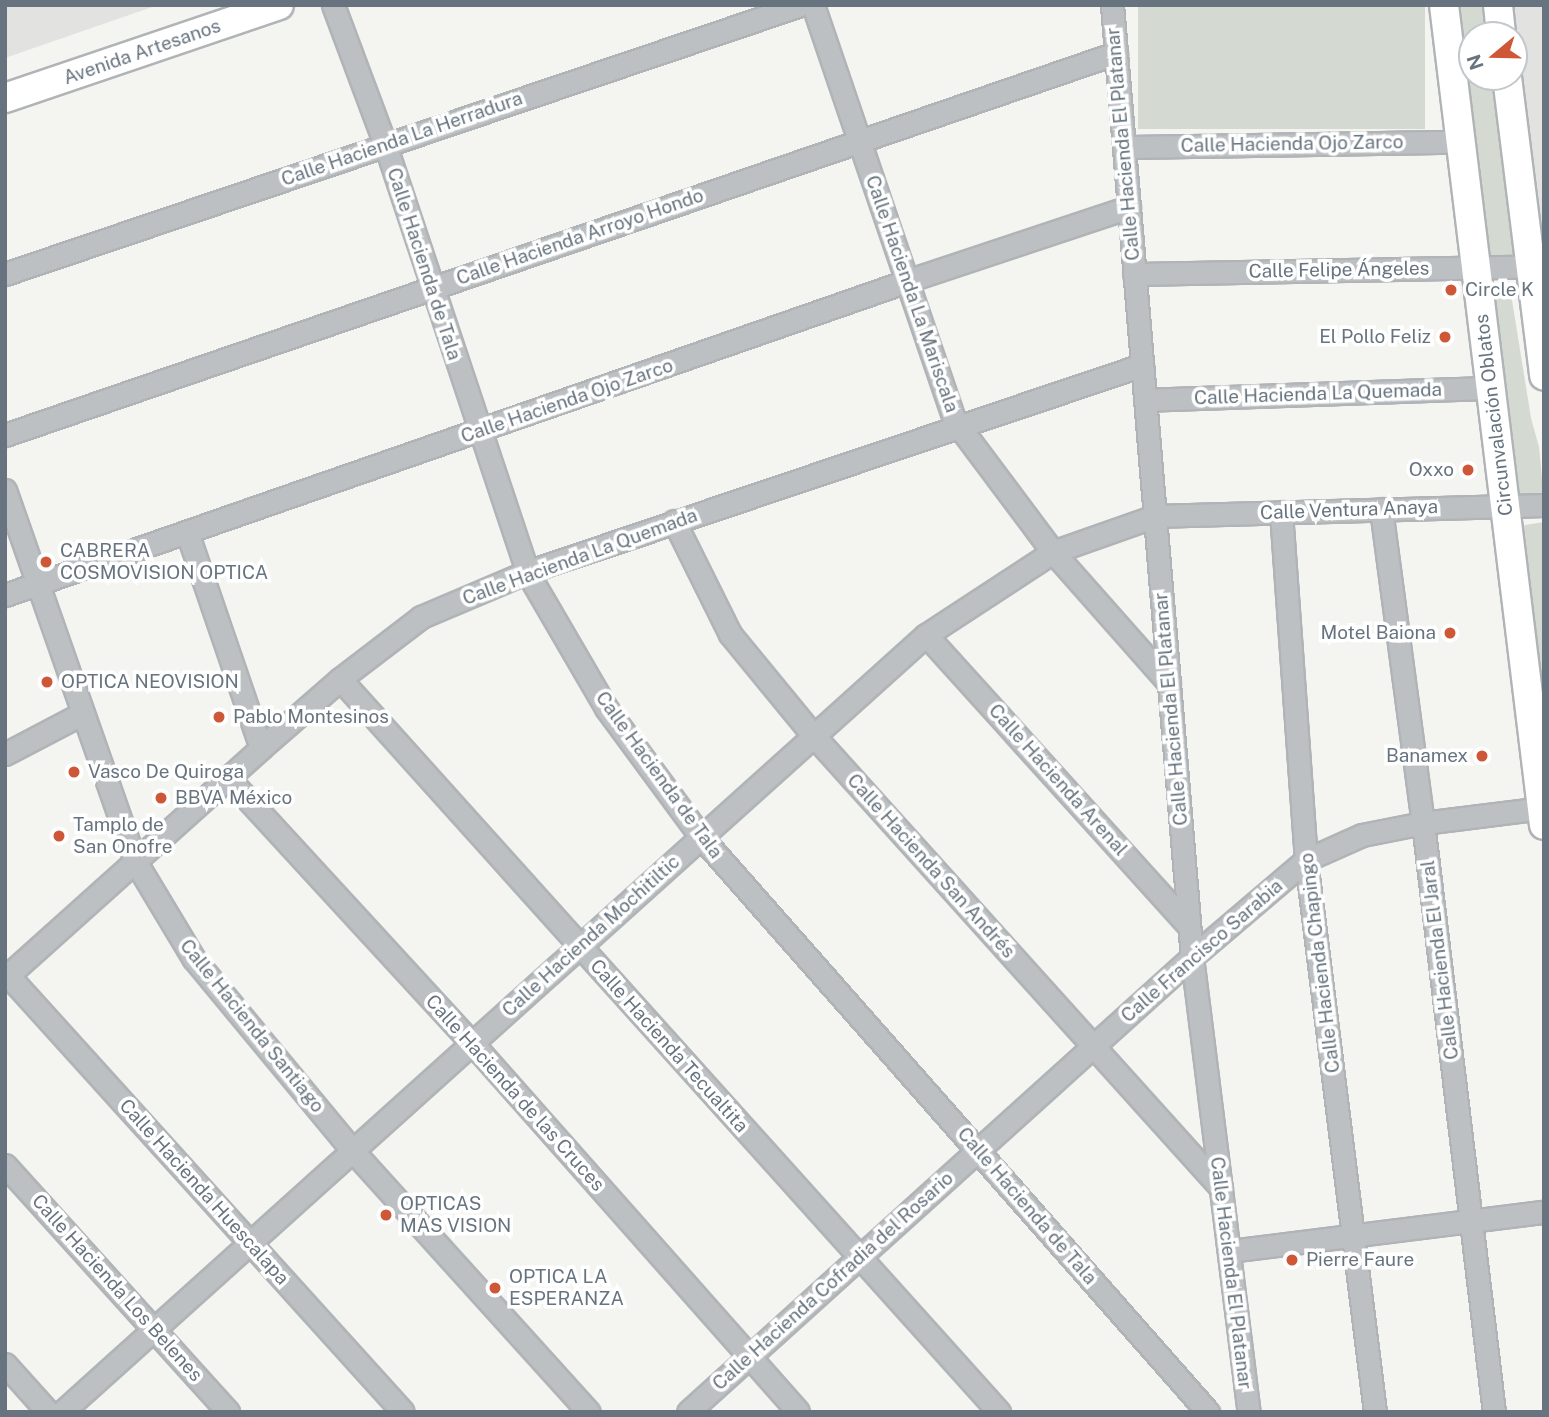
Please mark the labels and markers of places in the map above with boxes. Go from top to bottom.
place label: Circle K [1465,279,1534,301]
marker: Circle K [1443,282,1459,298]
place label: El Pollo Feliz [1319,326,1431,348]
marker: El Pollo Feliz [1437,329,1453,345]
place label: Oxxo [1409,459,1454,481]
marker: Oxxo [1460,462,1476,478]
place label: CABRERA COSMOVISION OPTICA [60,540,268,584]
marker: CABRERA COSMOVISION OPTICA [38,554,54,570]
place label: Motel Baiona [1321,622,1436,644]
marker: Motel Baiona [1442,625,1458,641]
place label: OPTICA NEOVISION [61,671,239,693]
marker: OPTICA NEOVISION [39,674,55,690]
place label: Pablo Montesinos [233,706,389,728]
marker: Pablo Montesinos [211,709,227,725]
place label: Banamex [1386,745,1468,767]
marker: Banamex [1474,748,1490,764]
place label: Vasco De Quiroga [88,761,244,783]
marker: Vasco De Quiroga [66,764,82,780]
place label: BBVA México [175,787,292,809]
marker: BBVA México [153,790,169,806]
place label: Tamplo de San Onofre [73,814,172,858]
marker: Tamplo de San Onofre [51,828,67,844]
place label: OPTICAS MAS VISION [400,1193,512,1237]
marker: OPTICAS MAS VISION [378,1207,394,1223]
place label: Pierre Faure [1306,1249,1414,1271]
marker: Pierre Faure [1284,1252,1300,1268]
place label: OPTICA LA ESPERANZA [509,1266,624,1310]
marker: OPTICA LA ESPERANZA [487,1280,503,1296]

